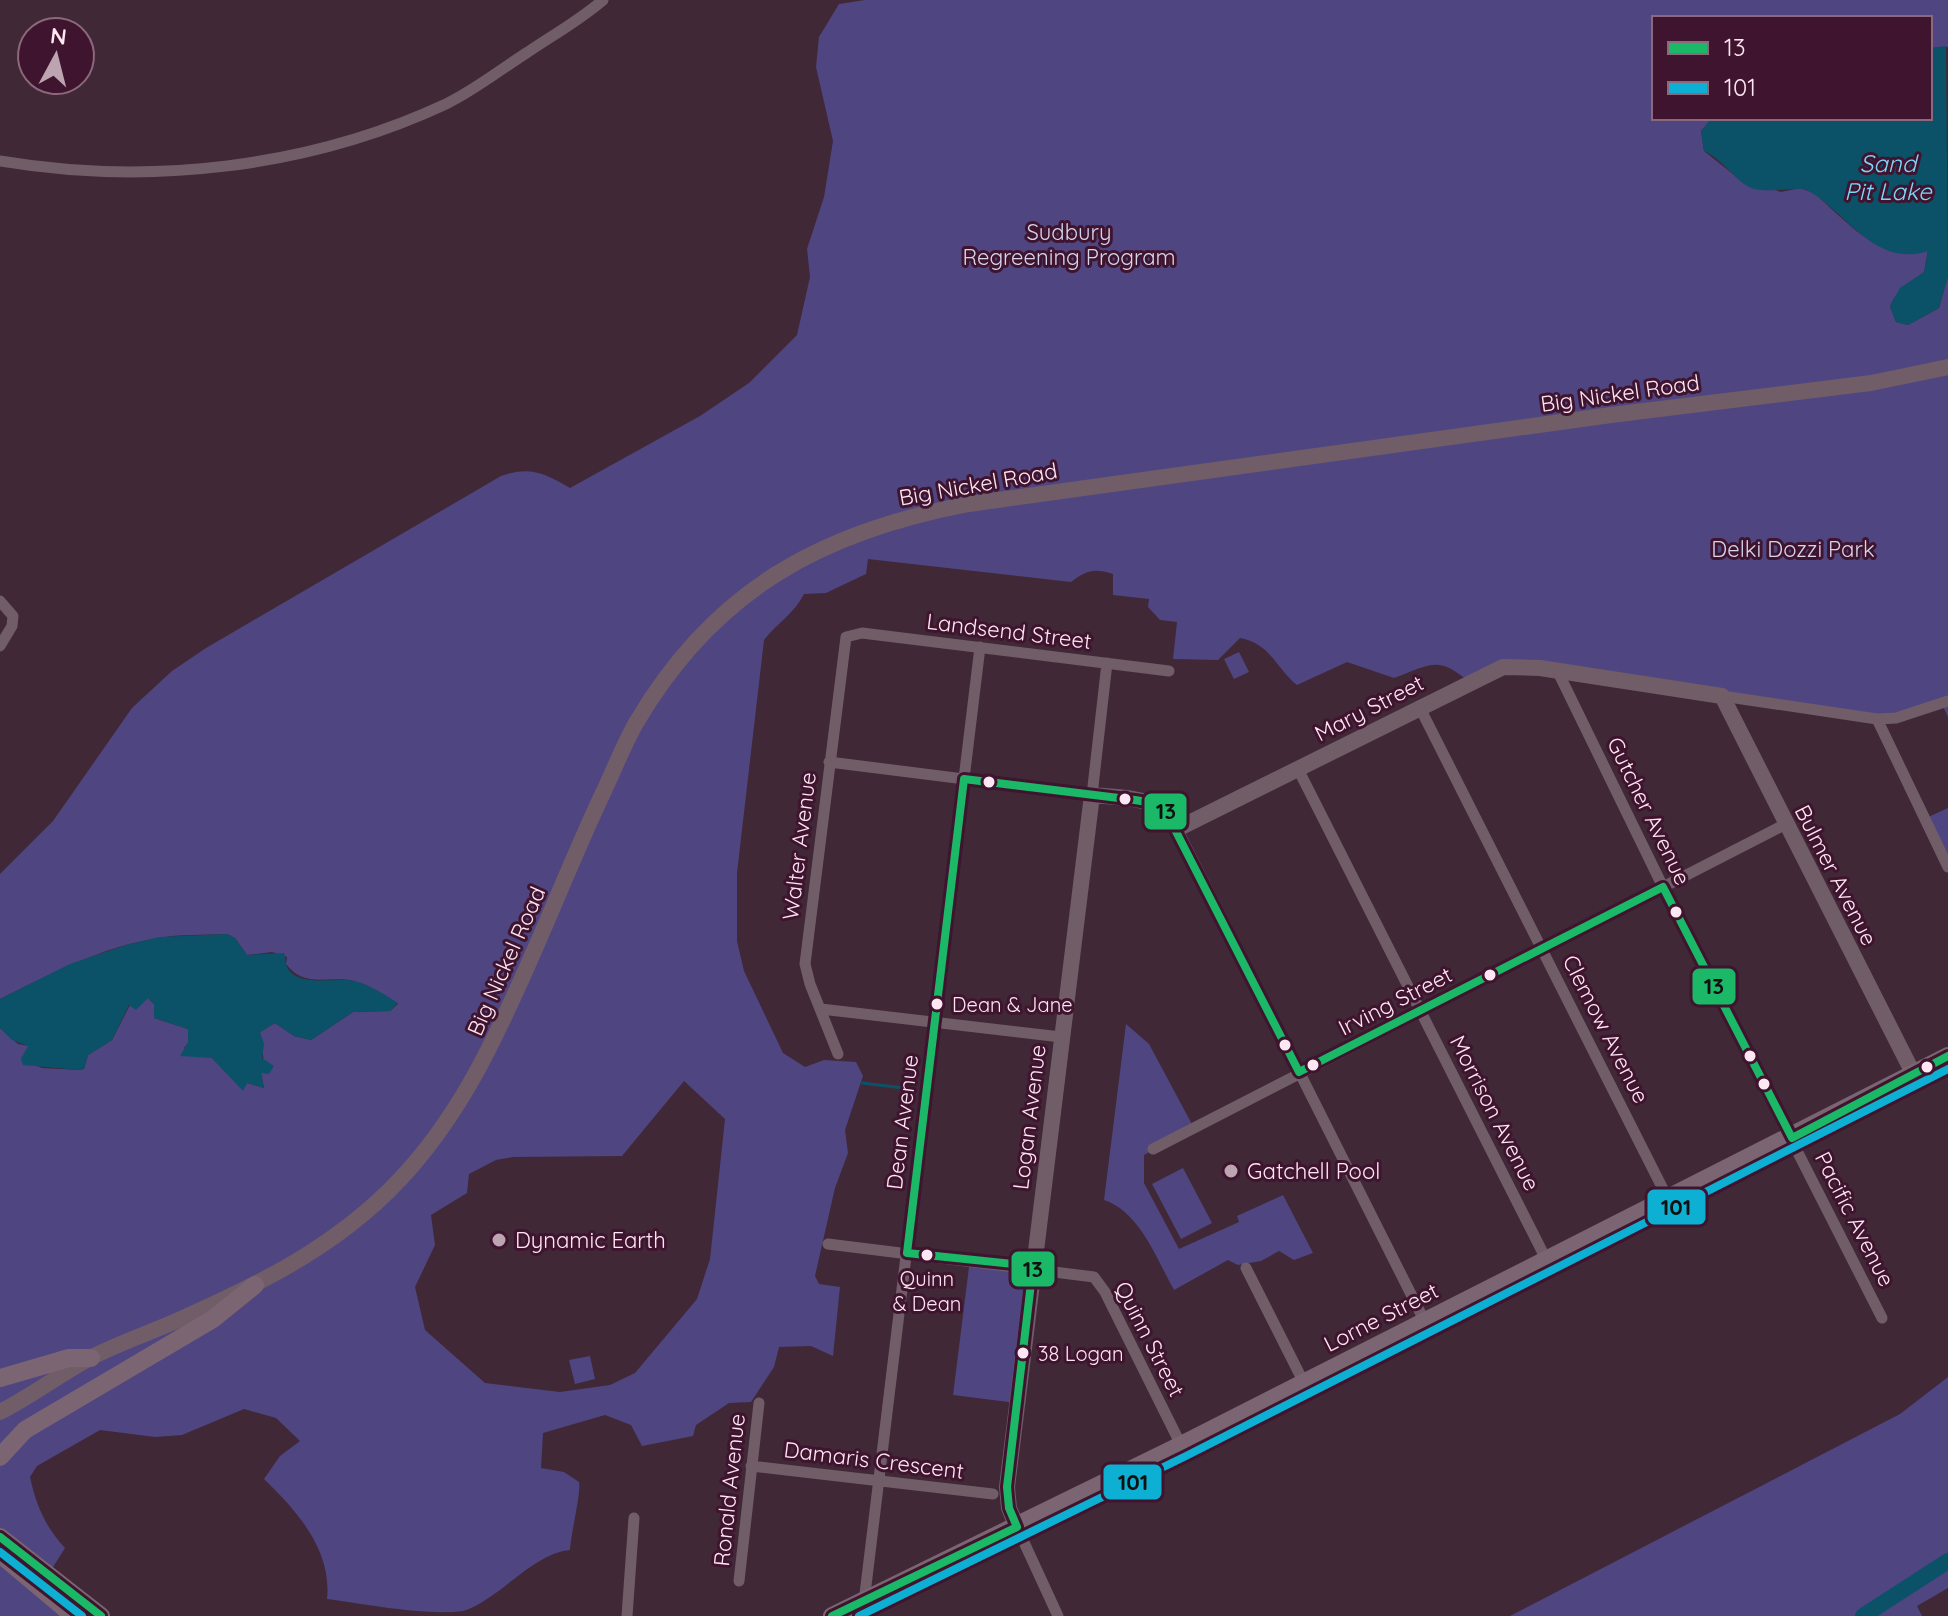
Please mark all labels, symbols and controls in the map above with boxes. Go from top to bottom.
north arrow [16,16,96,96]
legend [1652,16,1932,120]
text: N [49,21,68,51]
text: 13 [1724,32,1745,62]
text: 101 [1724,72,1756,102]
water label: Sand Pit Lake [1844,148,1933,206]
park label: Sudbury Regreening Program [962,218,1176,271]
street label: Big Nickel Road [1539,368,1701,418]
street label: Big Nickel Road [897,456,1059,512]
park label: Delki Dozzi Park [1711,535,1875,563]
street label: Landsend Street [925,607,1093,655]
street label: Mary Street [1310,669,1428,747]
street label: Gutcher Avenue [1601,732,1697,890]
street label: Walter Avenue [776,770,822,922]
unlabelled marker [981,774,997,790]
unlabelled marker [1117,791,1133,807]
line badge: 13 [1143,792,1188,831]
text: 13 [1156,797,1176,825]
street label: Bulmer Avenue [1789,800,1883,950]
street label: Big Nickel Road [461,882,551,1040]
unlabelled marker [1668,904,1684,920]
street label: Clemow Avenue [1557,950,1655,1108]
street label: Irving Street [1333,960,1457,1042]
unlabelled marker [1482,967,1498,983]
line badge: 13 [1691,967,1737,1006]
text: 13 [1704,972,1724,1000]
place label: Dean & Jane [952,992,1073,1017]
marker: Dean & Jane [929,996,945,1012]
street label: Morrison Avenue [1444,1031,1546,1195]
unlabelled marker [1277,1037,1293,1053]
street label: Logan Avenue [1006,1043,1052,1191]
unlabelled marker [1742,1048,1758,1064]
street label: Dean Avenue [880,1053,924,1191]
unlabelled marker [1305,1057,1321,1073]
unlabelled marker [1919,1059,1935,1075]
unlabelled marker [1756,1076,1772,1092]
street label: Pacific Avenue [1809,1147,1901,1291]
place label: Gatchell Pool [1247,1157,1380,1185]
marker: Gatchell Pool [1222,1162,1240,1180]
line badge: 101 [1646,1188,1707,1226]
text: 101 [1661,1193,1691,1221]
place label: Dynamic Earth [515,1226,666,1254]
marker: Dynamic Earth [490,1231,508,1249]
marker: Quinn & Dean [919,1247,935,1263]
line badge: 13 [1010,1250,1056,1288]
text: 13 [1023,1255,1043,1283]
place label: Quinn & Dean [893,1266,961,1316]
street label: Lorne Street [1319,1276,1443,1358]
street label: Quinn Street [1109,1277,1191,1401]
place label: 38 Logan [1038,1341,1124,1366]
marker: 38 Logan [1015,1345,1031,1361]
street label: Ronald Avenue [707,1412,751,1568]
street label: Damaris Crescent [782,1435,966,1485]
line badge: 101 [1102,1463,1163,1501]
text: 101 [1118,1468,1148,1496]

